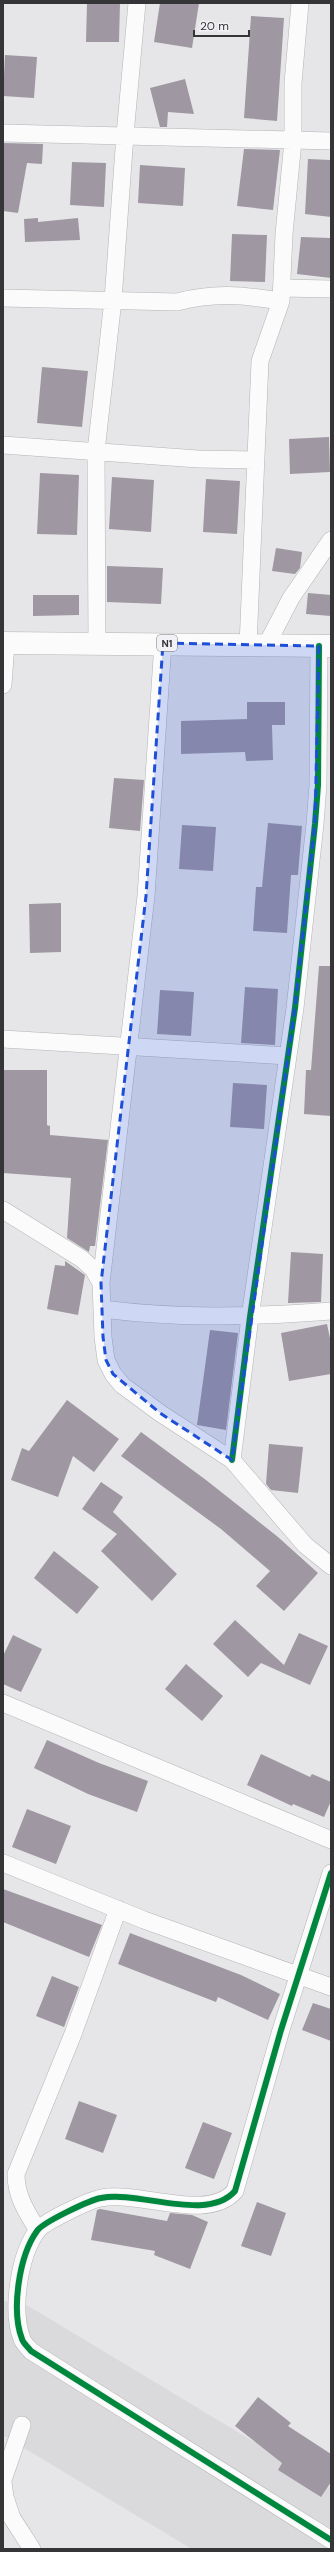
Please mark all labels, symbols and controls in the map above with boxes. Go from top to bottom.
scale bar [194,12,249,38]
text: 20 m [200,18,229,34]
road number: N1 [157,635,177,651]

